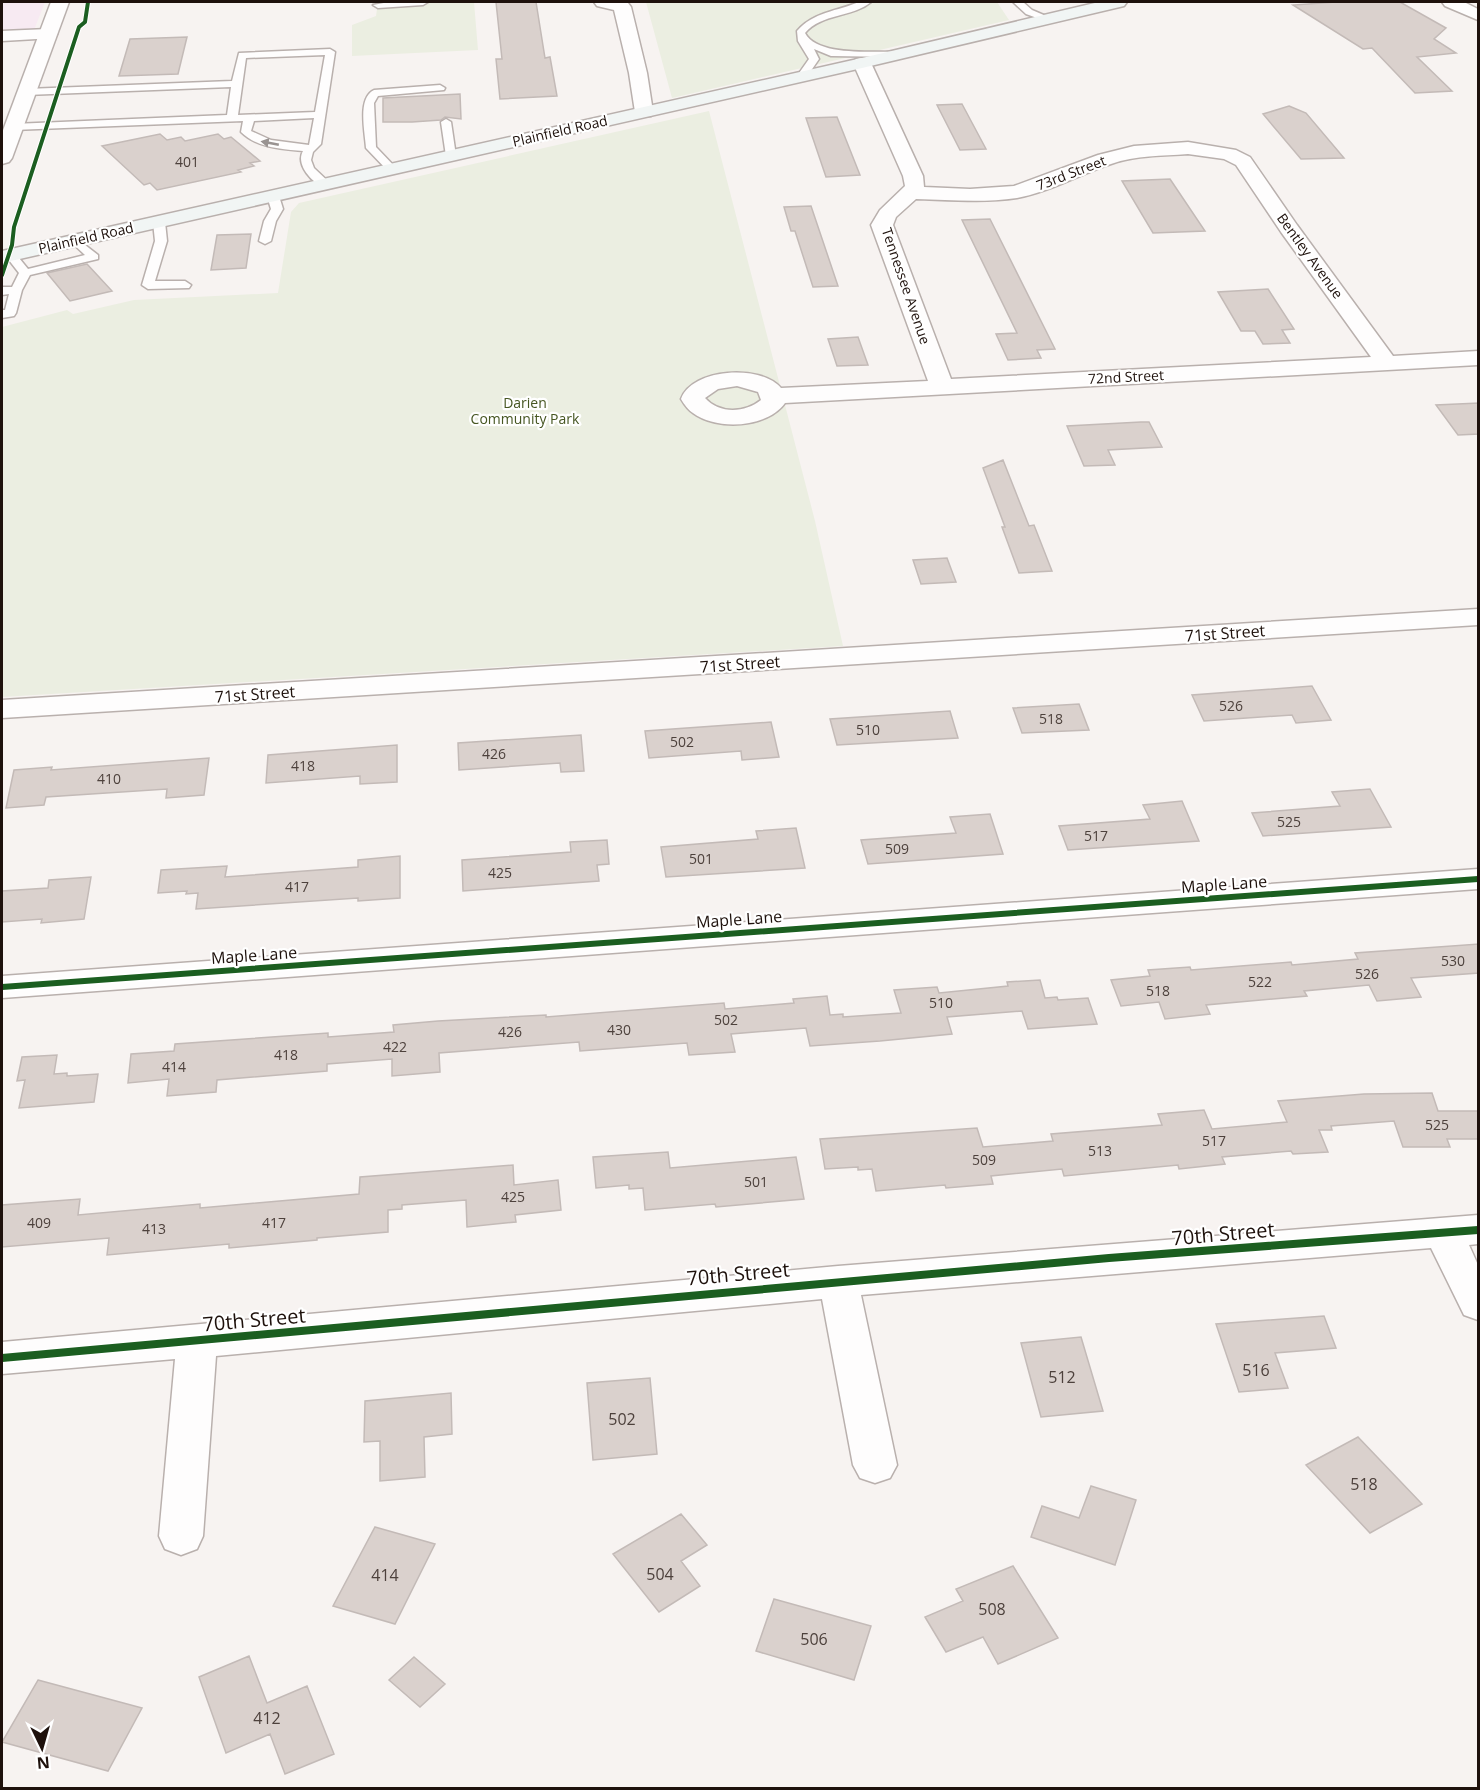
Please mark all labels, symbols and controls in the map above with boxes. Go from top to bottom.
street label: Plainfield Road [510,110,609,151]
one-way arrow [260,138,279,147]
street label: 73rd Street [1033,151,1108,194]
house number: 401 [175,152,199,171]
street label: Bentley Avenue [1273,209,1348,302]
street label: Plainfield Road [36,217,135,258]
street label: Tennessee Avenue [878,225,935,347]
street label: 72nd Street [1088,365,1164,388]
park label: Darien Community Park [471,393,580,428]
street label: 71st Street [1184,619,1266,647]
street label: 71st Street [699,650,781,678]
street label: 71st Street [214,680,296,708]
house number: 526 [1219,696,1243,715]
house number: 518 [1039,709,1063,728]
house number: 510 [856,720,880,739]
house number: 502 [670,732,694,751]
house number: 426 [482,744,506,763]
house number: 418 [291,756,315,775]
house number: 410 [97,769,121,788]
house number: 525 [1277,812,1301,831]
house number: 517 [1084,826,1108,845]
house number: 509 [885,839,909,858]
house number: 501 [689,849,713,868]
house number: 425 [488,863,512,882]
street label: Maple Lane [1180,870,1268,898]
house number: 417 [285,877,309,896]
street label: Maple Lane [695,905,783,933]
street label: Maple Lane [210,941,298,969]
house number: 530 [1441,951,1465,970]
house number: 526 [1355,964,1379,983]
house number: 522 [1248,972,1272,991]
house number: 518 [1146,981,1170,1000]
house number: 510 [929,993,953,1012]
house number: 502 [714,1010,738,1029]
house number: 430 [607,1020,631,1039]
house number: 426 [498,1022,522,1041]
house number: 422 [383,1037,407,1056]
house number: 418 [274,1045,298,1064]
house number: 414 [162,1057,186,1076]
house number: 525 [1425,1115,1449,1134]
house number: 517 [1202,1131,1226,1150]
house number: 513 [1088,1141,1112,1160]
house number: 509 [972,1150,996,1169]
house number: 501 [744,1172,768,1191]
house number: 425 [501,1187,525,1206]
house number: 409 [27,1213,51,1232]
house number: 417 [262,1213,286,1232]
street label: 70th Street [1170,1216,1276,1251]
house number: 413 [142,1219,166,1238]
street label: 70th Street [685,1256,791,1291]
street label: 70th Street [201,1302,307,1337]
house number: 516 [1242,1359,1270,1381]
house number: 512 [1048,1366,1076,1388]
house number: 502 [608,1408,636,1430]
house number: 518 [1350,1473,1378,1495]
house number: 504 [646,1563,674,1585]
house number: 414 [371,1564,399,1586]
house number: 508 [978,1598,1006,1620]
house number: 506 [800,1628,828,1650]
house number: 412 [253,1707,281,1729]
north arrow [12,1718,72,1778]
text: N [36,1751,51,1774]

